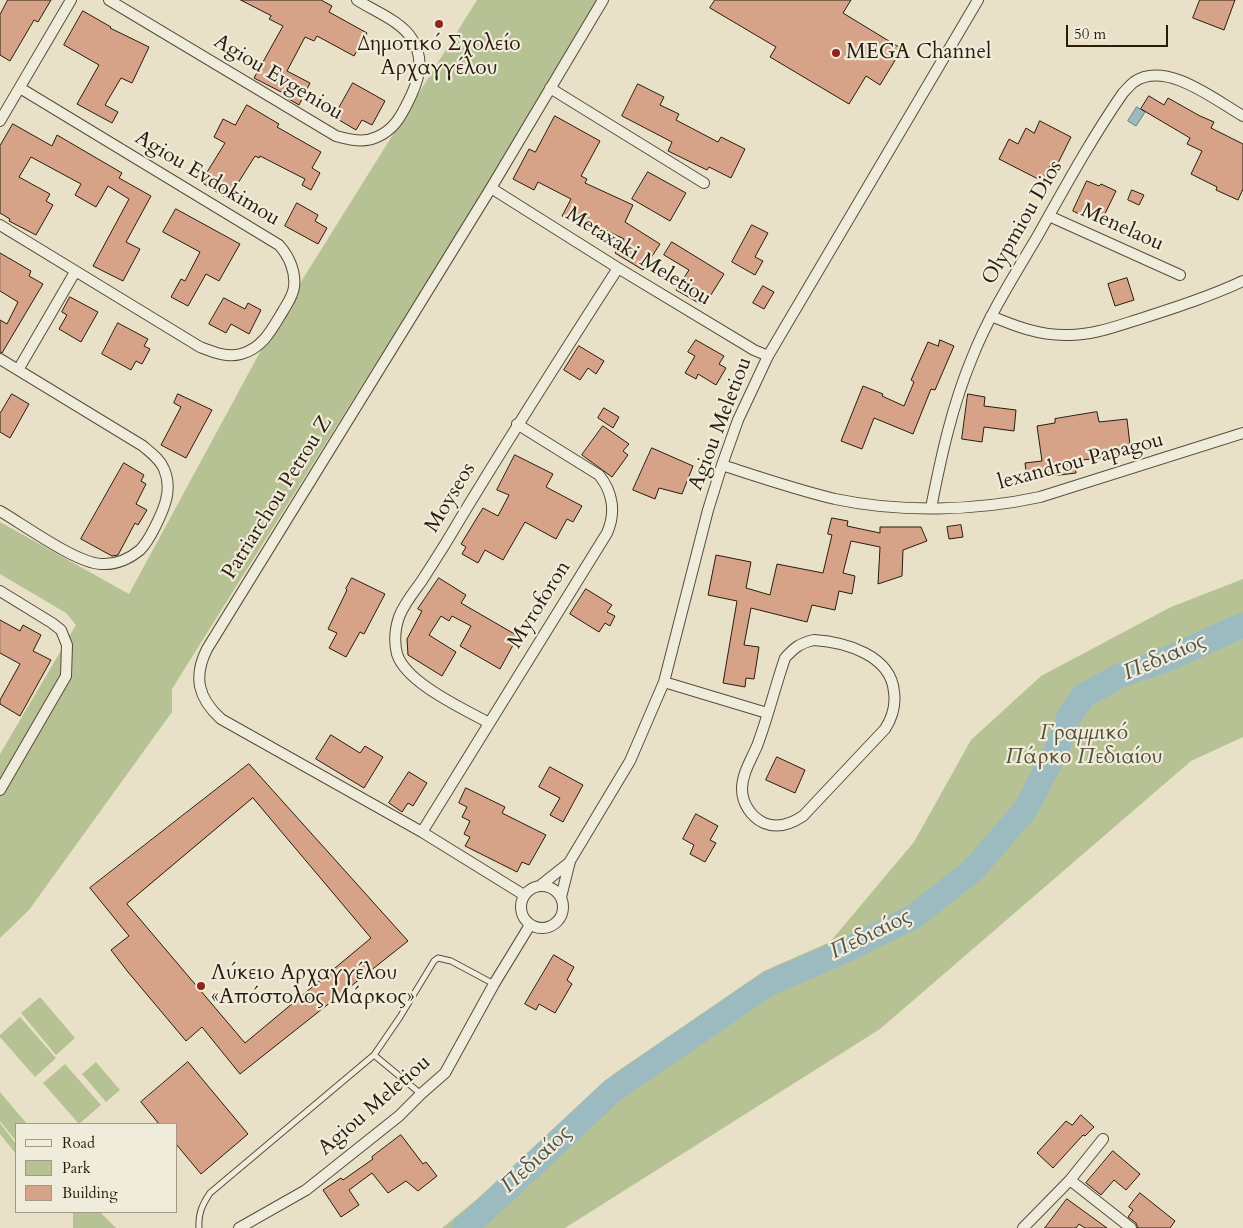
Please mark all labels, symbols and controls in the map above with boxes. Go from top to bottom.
scale bar [1068,15,1170,47]
marker: Δημοτικό Σχολείο Αρχαγγέλου [433,18,445,30]
text: 50 m [1074,24,1106,44]
street label: Agiou Evgeniou [209,29,347,127]
place label: Δημοτικό Σχολείο Αρχαγγέλου [357,32,521,82]
place label: MEGA Channel [846,40,991,66]
marker: MEGA Channel [830,47,842,59]
street label: Agiou Evdokimou [130,126,284,232]
street label: Olypmiou Dios [977,156,1069,290]
street label: Menelaou [1077,199,1167,257]
street label: Metaxaki Meletiou [561,202,715,312]
street label: Agiou Meletiou [684,354,758,494]
street label: Patriarchou Petrou Z [218,412,338,584]
street label: lexandrou Papagou [996,428,1166,496]
street label: Moyseos [420,458,482,538]
street label: Myroforon [503,557,577,653]
water label: Πεδιαίος [1120,629,1210,687]
park label: Γραμμικό Πάρκο Πεδιαίου [1005,721,1163,771]
water label: Πεδιαίος [826,904,916,966]
place label: Λύκειο Αρχαγγέλου «Απόστολος Μάρκος» [211,961,415,1011]
marker: Λύκειο Αρχαγγέλου «Απόστολος Μάρκος» [195,980,207,992]
street label: Agiou Meletiou [314,1050,436,1162]
water label: Πεδιαίος [496,1121,578,1199]
legend [15,1123,178,1213]
text: Road [62,1133,95,1153]
text: Park [62,1158,91,1178]
text: Building [62,1183,118,1203]

